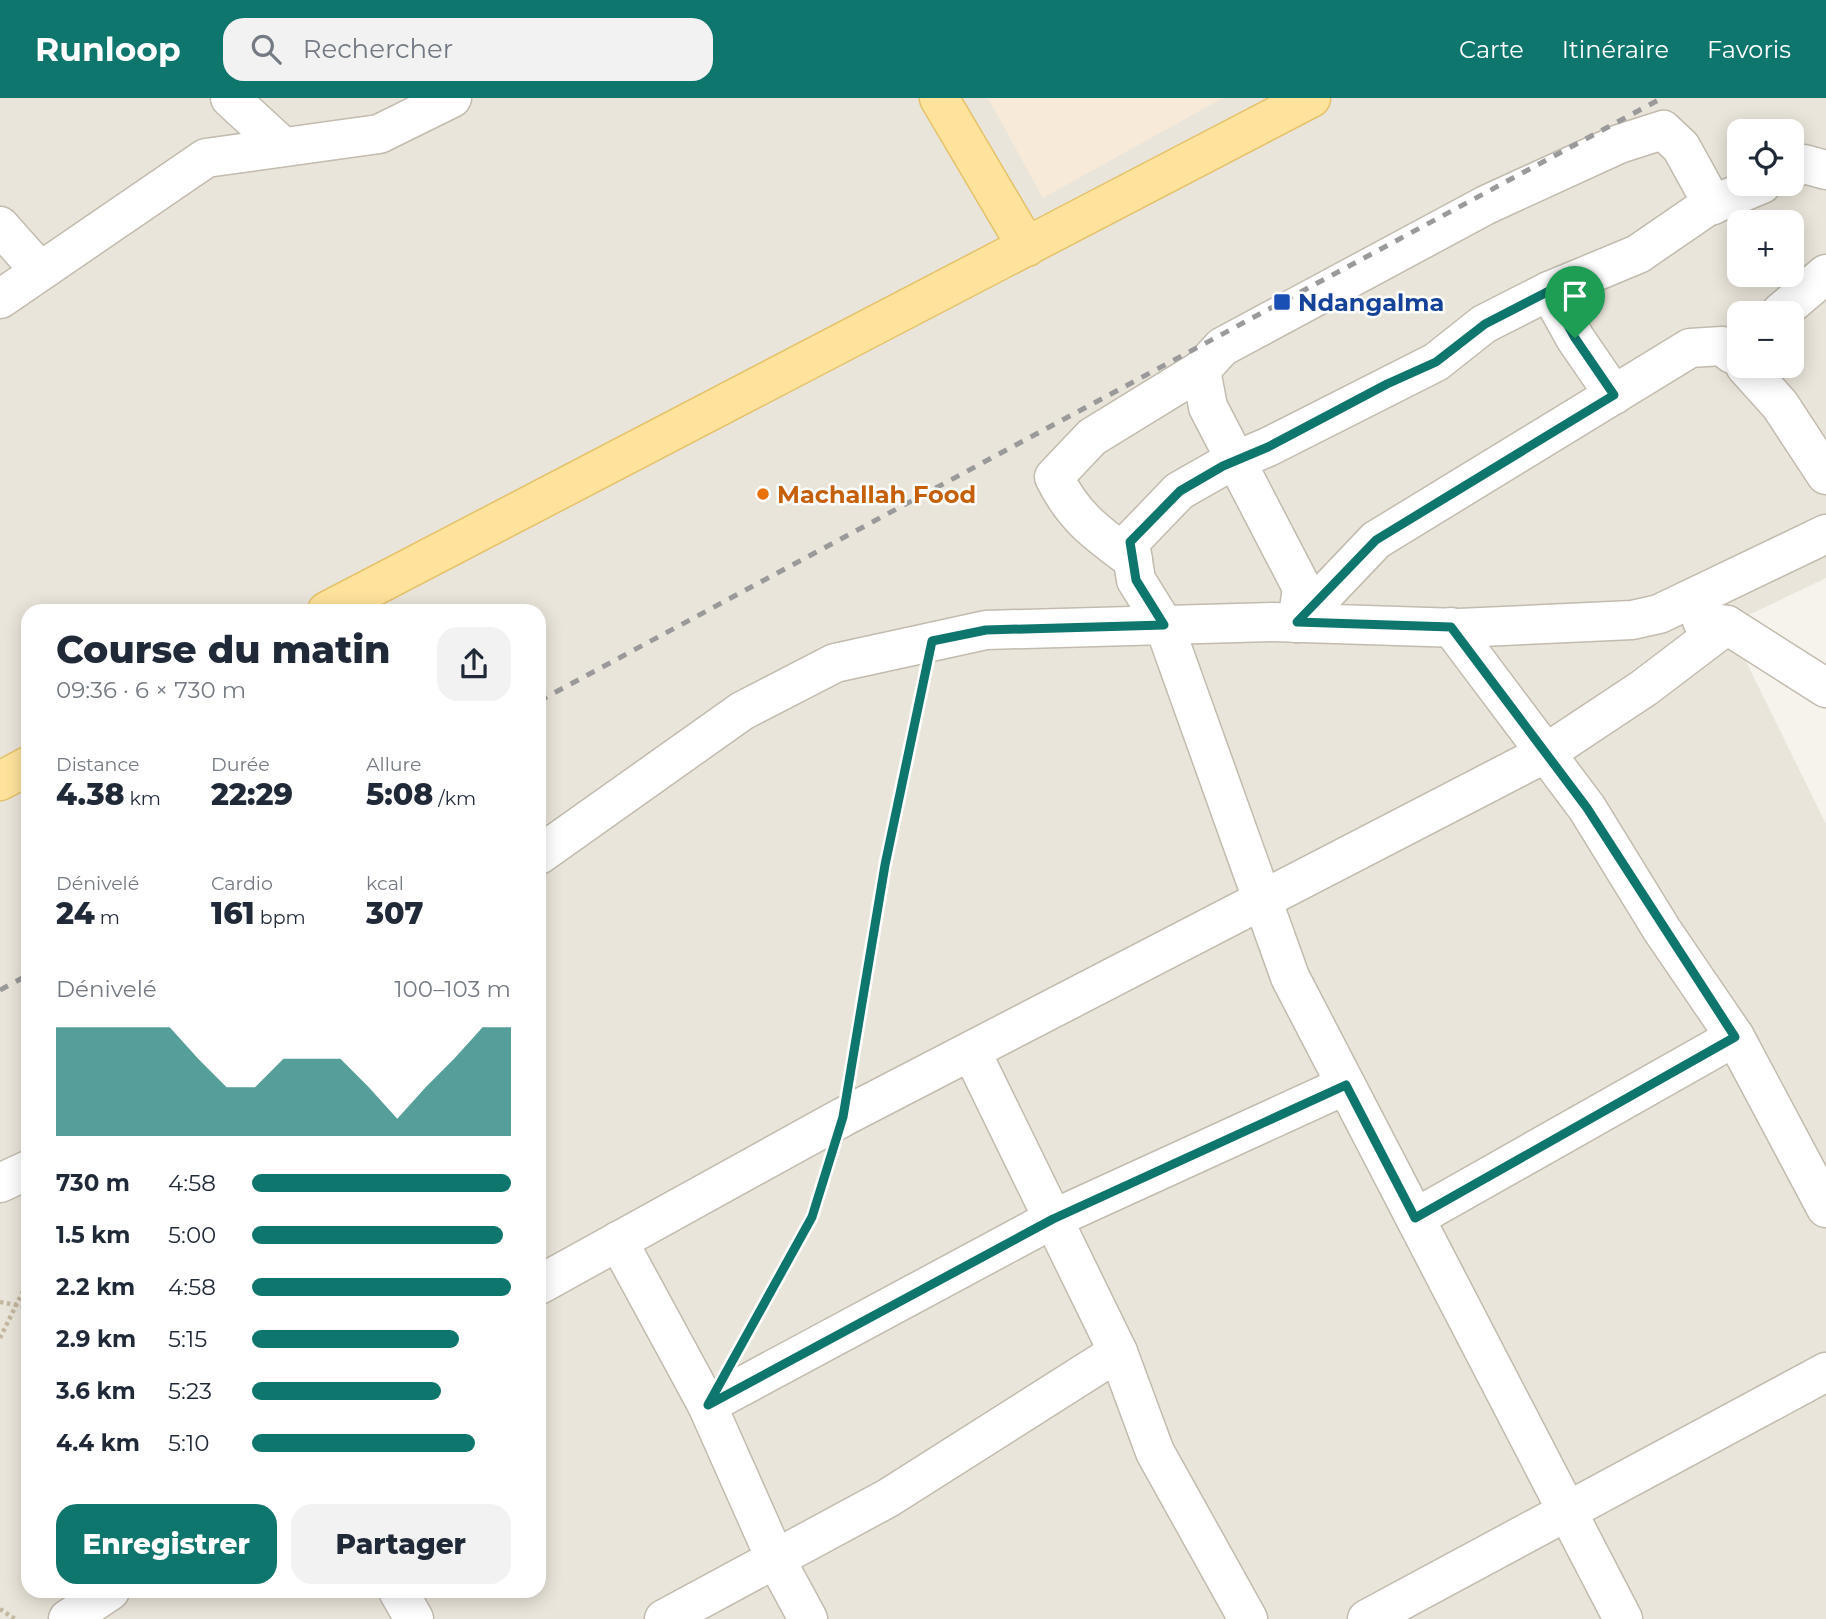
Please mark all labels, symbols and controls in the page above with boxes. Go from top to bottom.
search box [223,18,713,81]
text: Runloop [35,29,181,69]
icon: search [247,30,285,68]
text: Rechercher [303,33,453,65]
text: Carte [1459,35,1524,64]
text: Itinéraire [1562,35,1669,64]
text: Favoris [1707,35,1791,64]
map controls [1727,119,1804,378]
button: locate [1727,119,1804,196]
button: + [1727,210,1804,287]
pin [1545,266,1605,338]
icon: arrive [1556,277,1594,315]
place label: Ndangalma [1298,288,1444,317]
marker: Ndangalma [1272,292,1292,312]
button: − [1727,301,1804,378]
place label: Machallah Food [777,480,976,509]
marker: Machallah Food [755,486,771,502]
text: Course du matin [56,626,391,673]
button: share [437,627,511,701]
text: 09:36 · 6 × 730 m [56,676,246,704]
text: Distance [56,753,139,776]
text: Durée [211,753,270,776]
text: Allure [366,753,421,776]
text: 4.38 [56,776,125,813]
text: 22:29 [211,776,293,813]
text: 5:08 [366,776,433,813]
text: km [125,787,161,810]
text: /km [433,787,476,810]
text: Dénivelé [56,872,139,895]
text: Cardio [211,872,273,895]
text: kcal [366,872,404,895]
text: 24 [56,895,95,932]
text: 161 [211,895,255,932]
text: 307 [366,895,424,932]
text: m [95,906,120,929]
text: bpm [255,906,306,929]
text: Dénivelé [56,975,157,1003]
text: 100–103 m [394,975,511,1003]
text: 730 m [56,1169,130,1197]
text: 4:58 [168,1169,216,1197]
text: 1.5 km [56,1221,130,1249]
text: 5:00 [168,1221,216,1249]
text: 2.2 km [56,1273,135,1301]
text: 4:58 [168,1273,216,1301]
text: 2.9 km [56,1325,136,1353]
text: 5:15 [168,1325,207,1353]
text: 3.6 km [56,1377,136,1405]
text: 5:23 [168,1377,212,1405]
text: 4.4 km [56,1429,140,1457]
text: 5:10 [168,1429,209,1457]
button: Enregistrer [56,1504,277,1584]
button: Partager [291,1504,511,1584]

